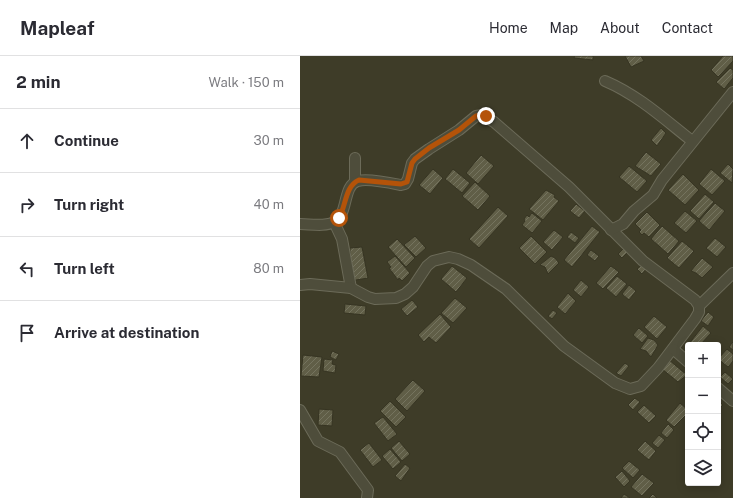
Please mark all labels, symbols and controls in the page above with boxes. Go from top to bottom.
text: Mapleaf [20,17,94,39]
text: Home [489,20,528,36]
text: Map [550,20,578,36]
text: About [600,20,640,36]
text: Contact [662,20,713,36]
text: 2 min [16,72,61,92]
text: Walk · 150 m [209,75,284,90]
route end [477,107,495,125]
icon: ahead [16,130,38,152]
text: Continue [54,132,119,149]
text: 30 m [254,133,284,148]
icon: right [16,194,38,216]
text: Turn right [54,196,124,213]
text: 40 m [253,197,284,212]
route start [330,209,348,227]
icon: left [16,258,38,280]
text: Turn left [54,260,115,277]
text: 80 m [253,261,284,276]
icon: arrive [16,322,38,344]
text: Arrive at destination [54,324,199,341]
map controls [685,342,721,486]
button: + [685,342,721,378]
button: − [685,378,721,414]
button: locate [685,414,721,450]
button: layers [685,450,721,486]

